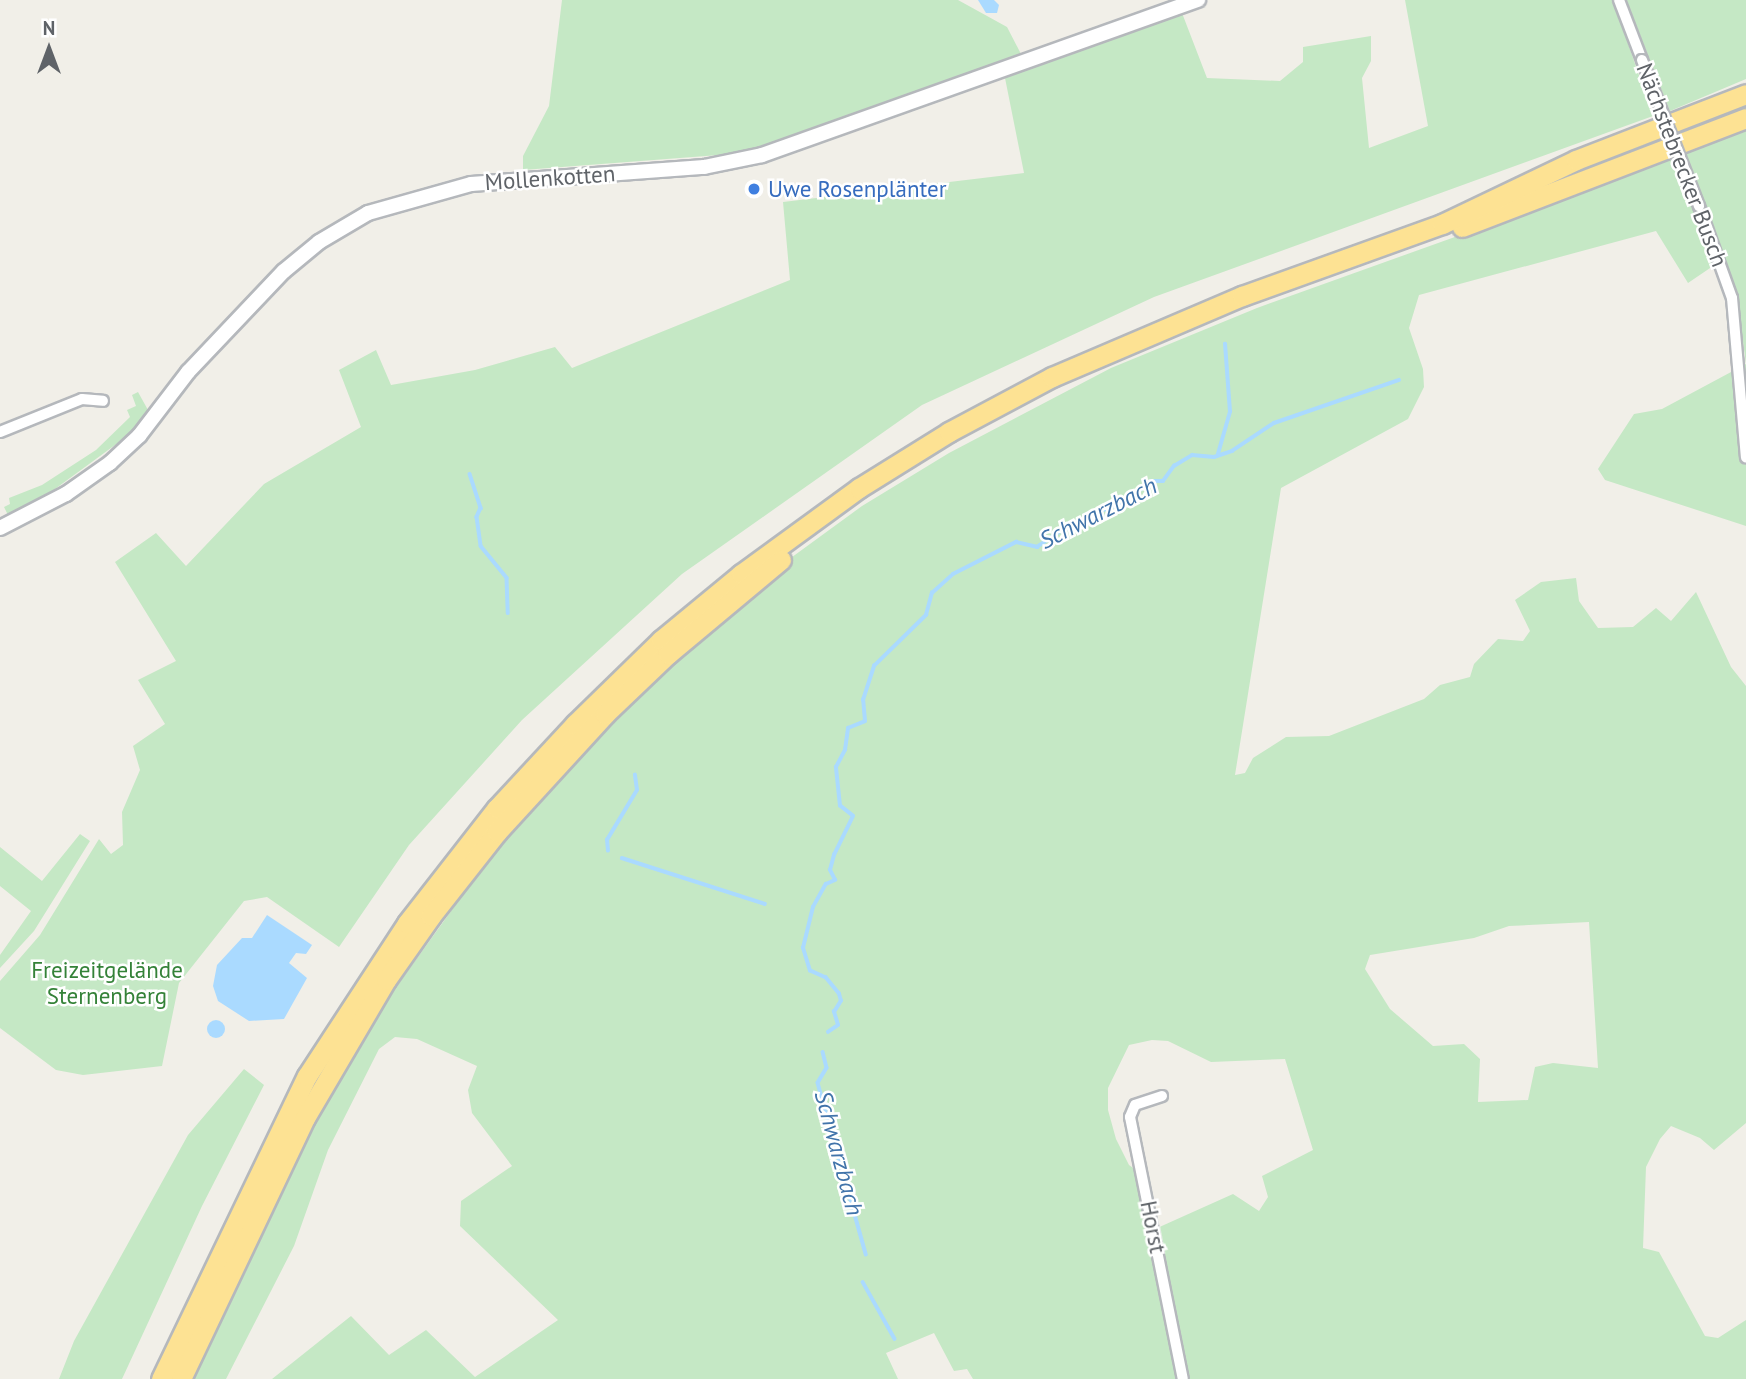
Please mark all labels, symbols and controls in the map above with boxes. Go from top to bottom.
north arrow [14,14,84,84]
text: N [43,16,55,40]
street label: Nächstebrecker Busch [1630,59,1734,271]
street label: Mollenkotten [484,160,616,196]
place label: Uwe Rosenplänter [768,175,947,203]
marker: Uwe Rosenplänter [746,181,762,197]
water label: Schwarzbach [1034,471,1162,555]
park label: Freizeitgelände Sternenberg [31,956,183,1010]
water label: Schwarzbach [809,1087,869,1219]
street label: Horst [1134,1198,1172,1256]

